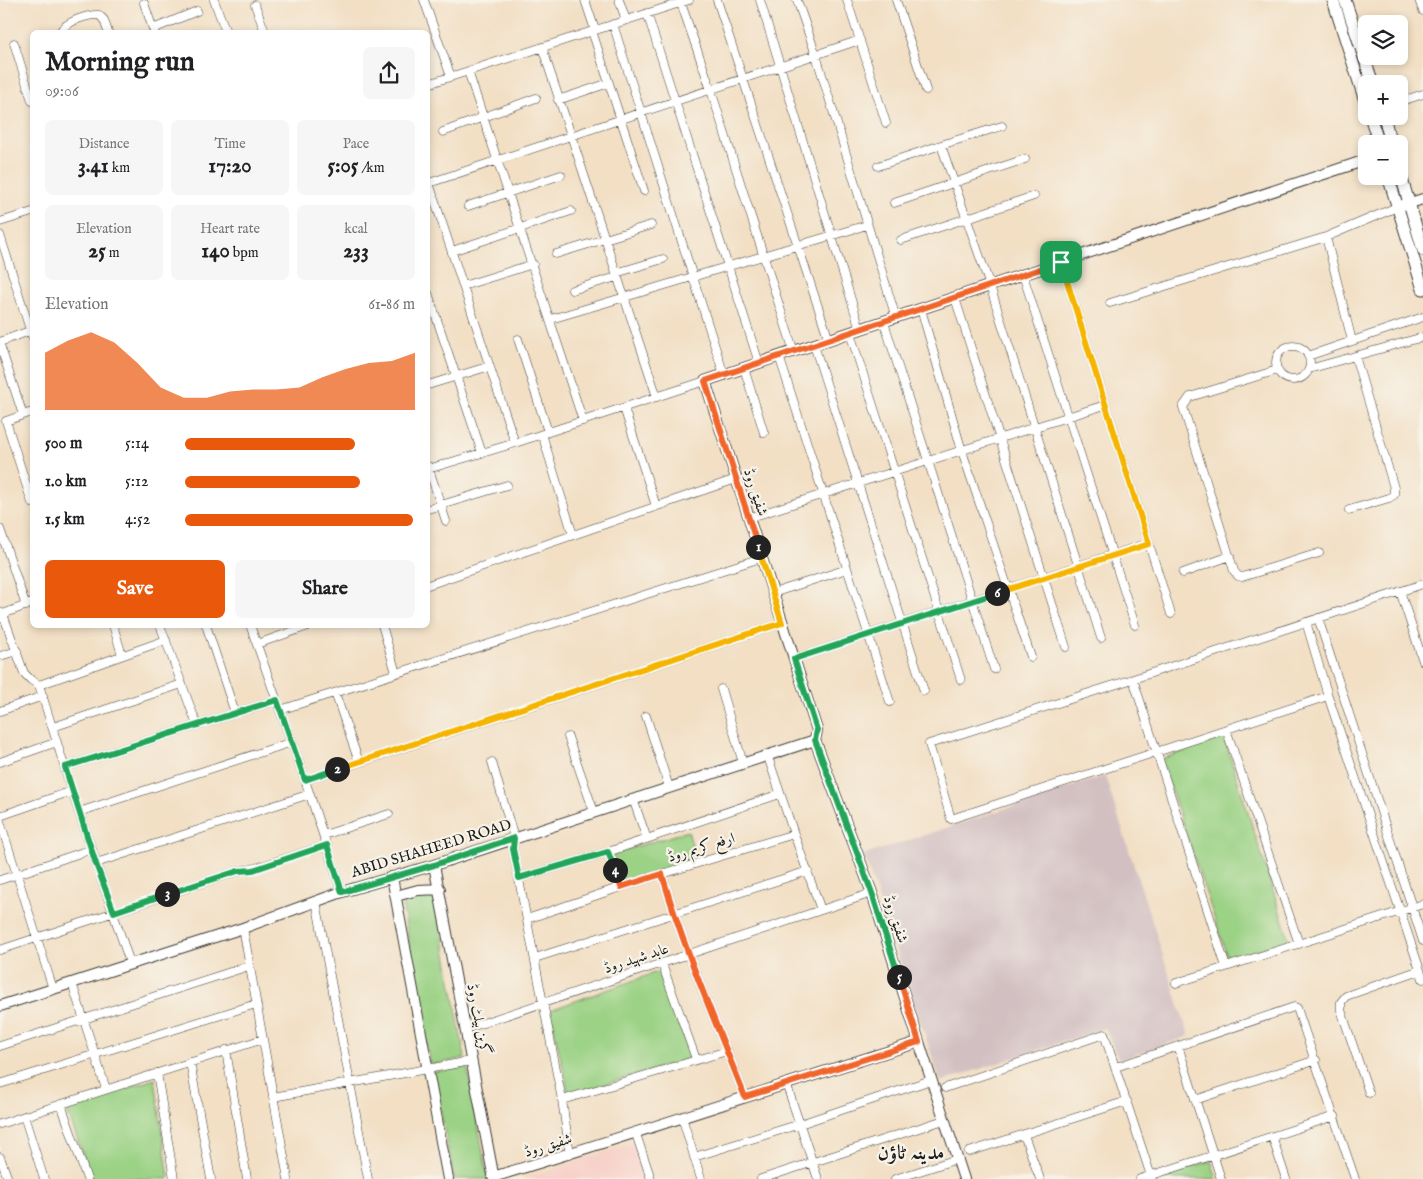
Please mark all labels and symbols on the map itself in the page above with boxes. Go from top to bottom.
pin [1040,241,1082,283]
street label: شفیق روڈ [739,466,772,518]
pin: 1 [746,534,770,560]
pin: 6 [984,580,1010,606]
pin: 2 [324,756,350,782]
street label: ABID SHAHEED ROAD [348,815,514,882]
street label: ارفع کریم روڈ [665,828,738,870]
pin: 4 [602,858,628,882]
pin: 3 [154,882,180,906]
street label: شفیق روڈ [879,893,912,945]
street label: عابد شہید روڈ [601,939,671,978]
pin: 5 [886,964,912,990]
street label: گرین بیلٹ روڈ [462,982,496,1056]
street label: شفیق روڈ [522,1129,574,1162]
district label: مدینہ ٹاؤن [878,1141,944,1166]

